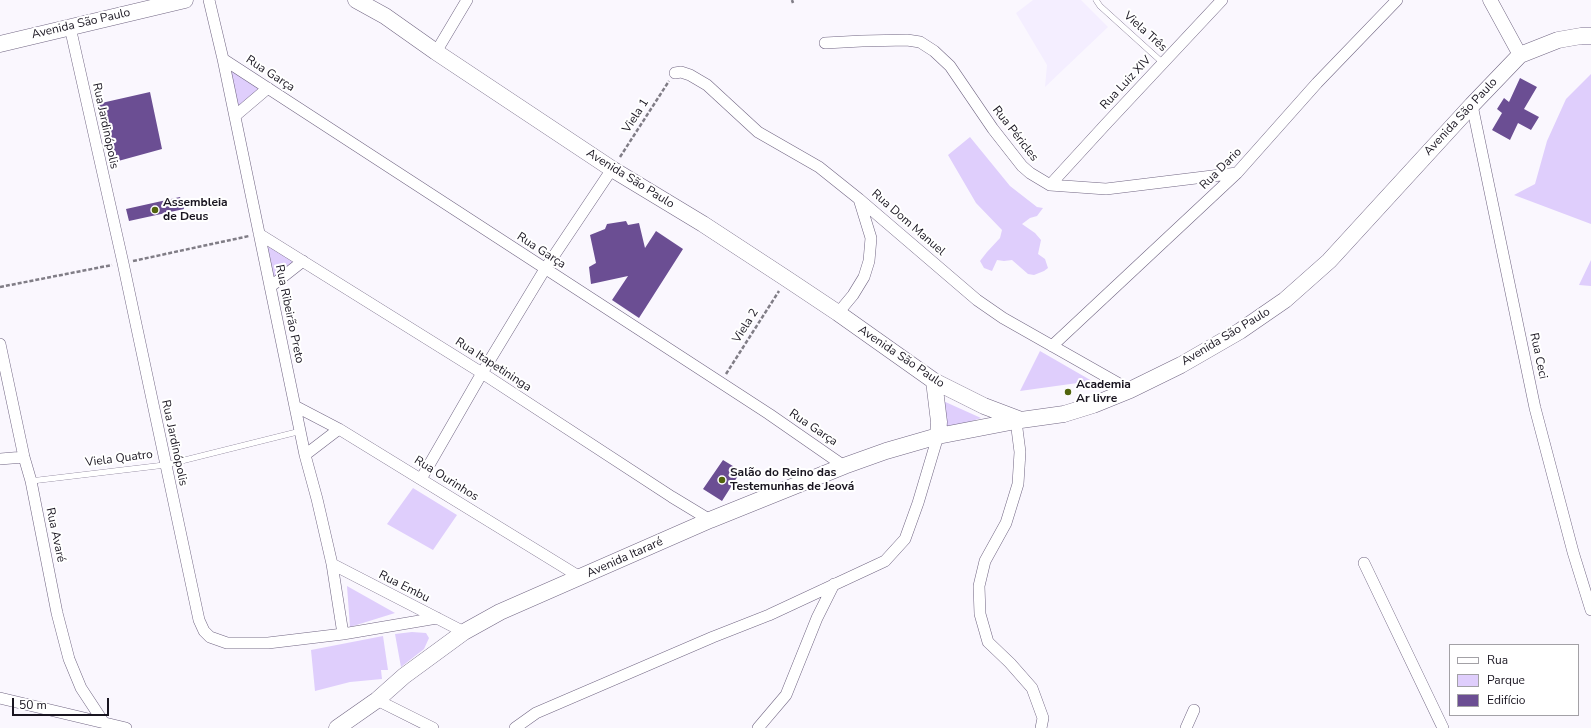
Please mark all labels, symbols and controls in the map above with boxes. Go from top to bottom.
street label: Avenida São Paulo [30,6,132,42]
street label: Viela Três [1120,9,1170,55]
street label: Rua Garça [243,53,297,95]
street label: Rua Luiz XIV [1098,53,1154,113]
street label: Avenida São Paulo [1421,75,1501,159]
street label: Rua Jardinópolis [89,82,121,170]
street label: Viela 1 [620,96,652,136]
street label: Rua Péricles [989,103,1041,165]
street label: Rua Dario [1197,145,1245,193]
street label: Avenida São Paulo [583,146,677,212]
street label: Rua Dom Manuel [868,187,948,259]
place label: Assembleia de Deus [163,196,228,224]
marker: Assembleia de Deus [150,205,160,215]
street label: Rua Garça [514,230,568,272]
street label: Rua Ribeirão Preto [272,263,306,365]
street label: Avenida São Paulo [1179,305,1273,369]
street label: Viela 2 [730,306,762,346]
street label: Avenida São Paulo [855,323,947,391]
street label: Rua Ceci [1526,332,1550,380]
street label: Rua Itapetininga [452,335,534,395]
place label: Academia Ar livre [1076,378,1131,406]
marker: Academia Ar livre [1063,387,1073,397]
street label: Rua Jardinópolis [158,399,190,487]
street label: Rua Garça [786,407,840,449]
street label: Viela Quatro [84,448,154,470]
street label: Rua Ourinhos [411,453,481,505]
place label: Salão do Reino das Testemunhas de Jeová [730,466,854,494]
marker: Salão do Reino das Testemunhas de Jeová [717,475,727,485]
street label: Rua Avaré [42,506,68,564]
street label: Avenida Itararé [585,535,665,581]
street label: Rua Embu [376,568,432,606]
legend [1449,644,1579,716]
text: Rua [1487,652,1508,668]
text: Parque [1487,672,1525,688]
scale bar [14,690,111,716]
text: Edifício [1487,692,1526,708]
text: 50 m [19,697,47,713]

